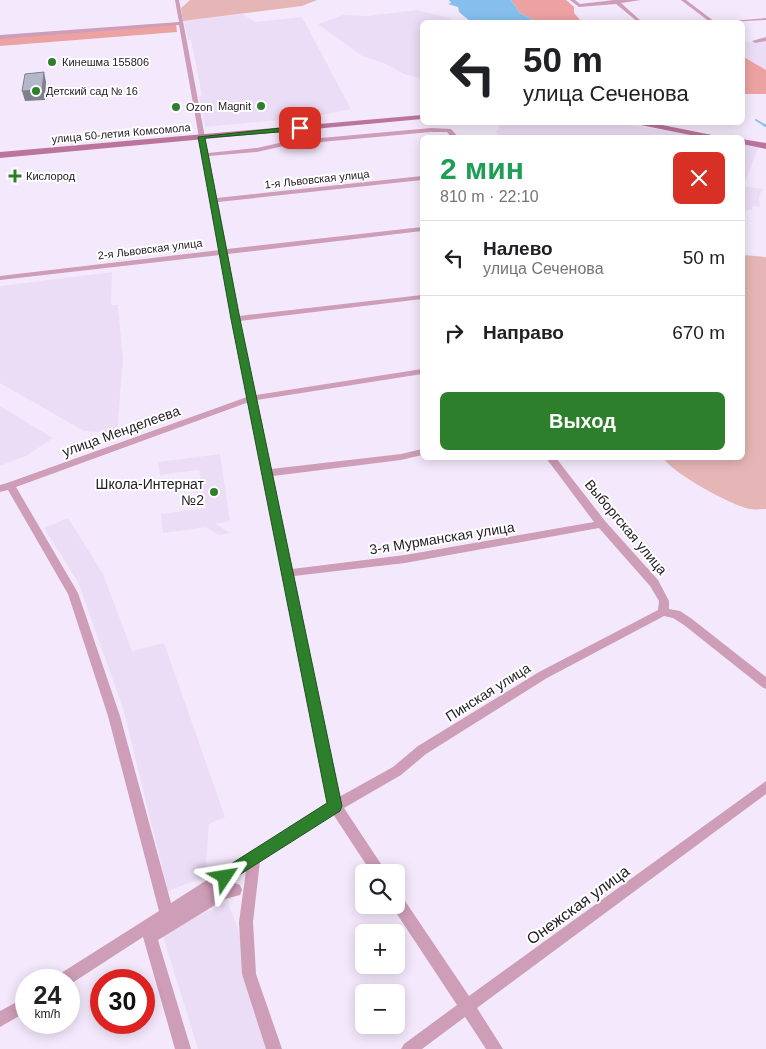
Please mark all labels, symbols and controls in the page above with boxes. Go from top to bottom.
icon: left [440,40,505,105]
text: 50 m [523,40,603,79]
marker: Кинешма 155806 [46,56,58,68]
place label: Кинешма 155806 [62,56,149,68]
text: улица Сеченова [523,81,689,106]
marker: Детский сад № 16 [30,85,42,97]
place label: Детский сад № 16 [46,85,138,97]
place label: Magnit [218,100,251,112]
marker: Magnit [255,100,267,112]
marker: Ozon [170,101,182,113]
place label: Ozon [186,101,212,113]
pin [279,107,321,149]
icon: arrive [286,114,314,142]
street label: улица 50-летия Комсомола [51,121,192,145]
text: 2 мин [440,152,524,185]
button: close [673,152,725,204]
street label: 1-я Львовская улица [264,167,371,190]
marker: Кислород [8,169,22,183]
place label: Кислород [26,170,76,182]
text: 810 m · 22:10 [440,188,539,205]
street label: 2-я Львовская улица [97,237,204,261]
text: Налево [483,238,553,259]
icon: left [440,244,468,272]
text: 50 m [683,247,725,268]
text: улица Сеченова [483,260,604,277]
icon: right [440,319,468,347]
text: Направо [483,322,564,343]
text: 670 m [672,322,725,343]
button: Выход [440,392,725,450]
street label: улица Менделеева [60,402,182,460]
place label: Школа-Интернат №2 [96,476,205,508]
street label: Выборгская улица [582,476,670,578]
marker: Школа-Интернат №2 [208,486,220,498]
street label: 3-я Мурманская улица [368,519,516,557]
street label: Пинская улица [443,659,533,724]
position arrow [198,850,250,902]
street label: Онежская улица [524,862,632,948]
map controls [355,864,405,1034]
button: search [355,864,405,914]
button: + [355,924,405,974]
speed limit sign: 30 [90,969,155,1034]
text: 24 [34,981,61,1009]
button: − [355,984,405,1034]
text: km/h [34,1007,61,1021]

